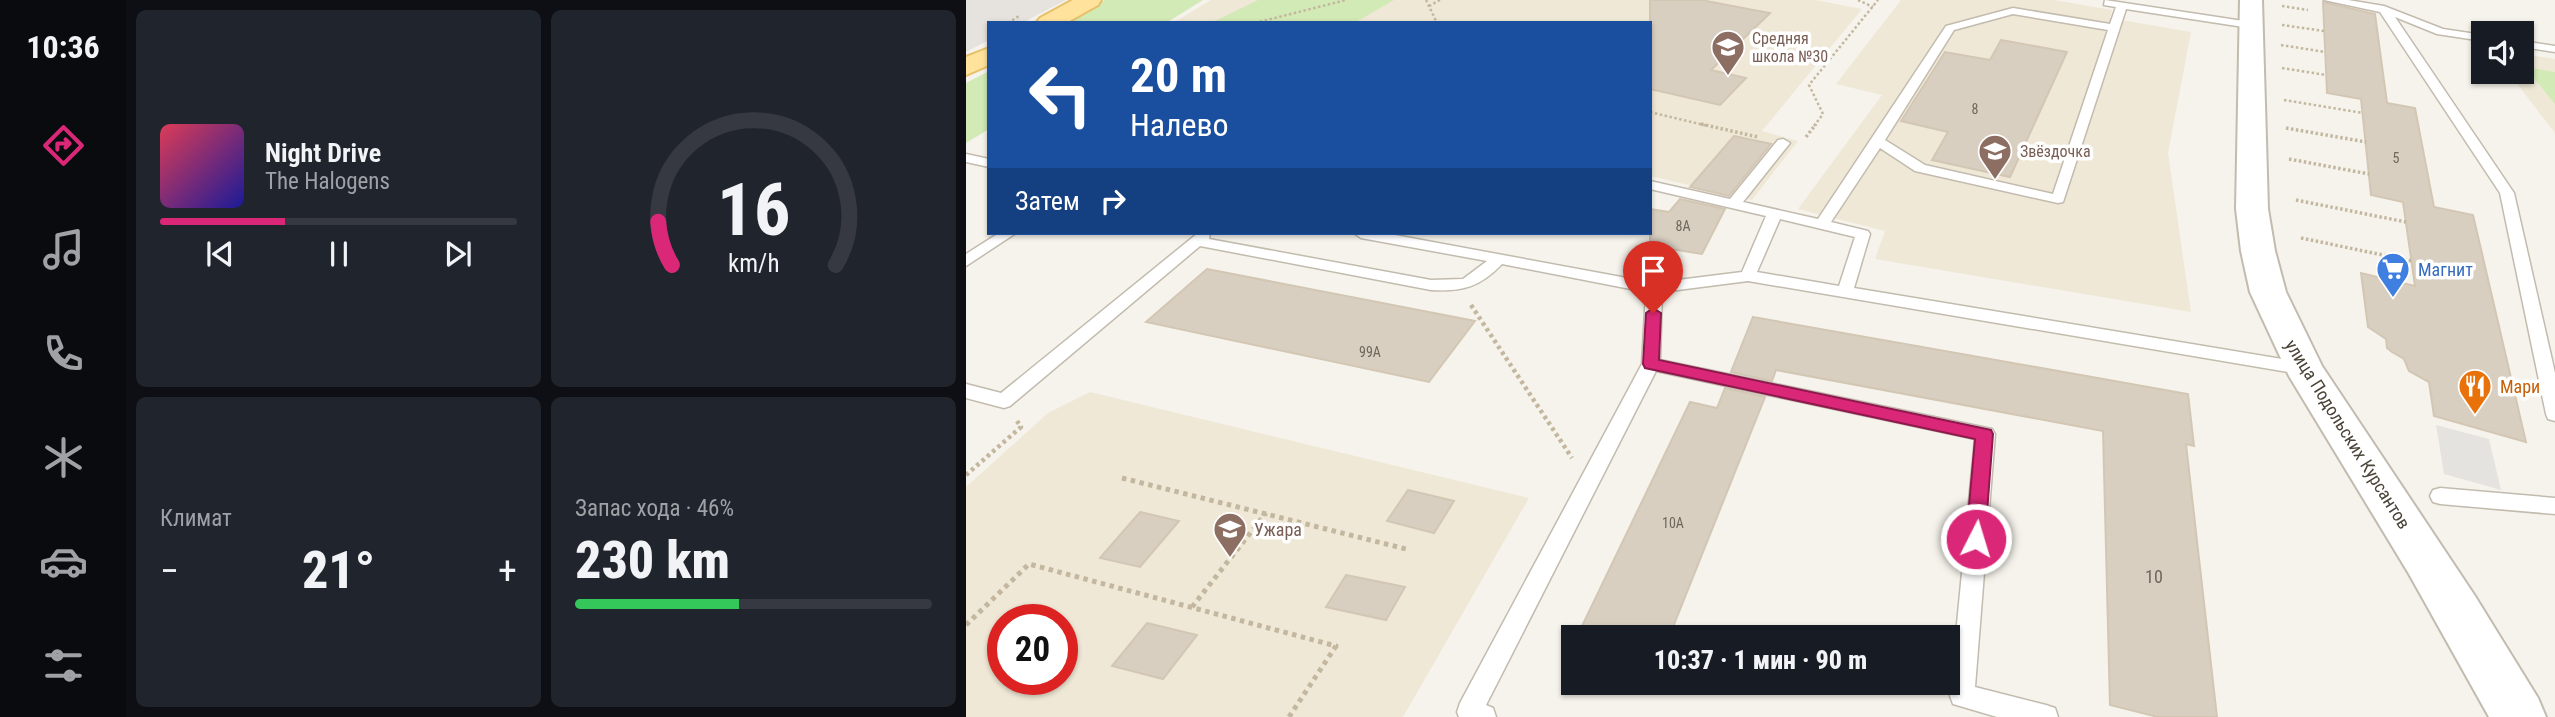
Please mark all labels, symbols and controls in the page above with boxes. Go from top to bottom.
map controls [2471,21,2534,84]
button: sound [2471,21,2534,84]
text: 10:36 [26,28,100,66]
school or university icon: Средняя школа №30 [1709,28,1747,77]
place label: Средняя школа №30 [1752,29,1828,66]
text: 20 m [1130,47,1227,104]
icon: left [1015,49,1106,140]
house number: 8 [1972,101,1979,117]
text: Налево [1130,106,1229,144]
icon: directions [39,121,88,170]
school or university icon: Звёздочка [1976,132,2014,181]
text: Night Drive [265,138,381,168]
place label: Звёздочка [2020,142,2091,161]
house number: 5 [2393,150,2400,166]
text: 16 [717,167,790,253]
text: The Halogens [265,168,390,195]
icon: right [1094,182,1132,220]
text: Затем [1015,186,1080,216]
house number: 8А [1676,218,1690,234]
icon: music [39,225,88,274]
icon: previous [201,235,239,273]
icon: pause [320,235,358,273]
icon: next [439,235,477,273]
pin [1623,241,1683,313]
text: km/h [728,249,779,278]
supermarket icon: Магнит [2374,250,2412,299]
icon: arrive [1634,252,1672,290]
place label: Магнит [2418,259,2473,280]
icon: phone [39,329,88,378]
street label: улица Подольских Курсантов [2281,335,2415,533]
house number: 99А [1359,344,1381,360]
restaurant icon: Мари [2456,367,2494,416]
place label: Мари [2500,376,2540,397]
icon: climate [39,433,88,482]
text: Запас хода · 46% [575,495,734,522]
position arrow [1939,502,2013,576]
text: Климат [160,505,232,532]
school or university icon: Ужара [1211,510,1249,559]
house number: 10А [1662,515,1684,531]
place label: Ужара [1254,519,1302,540]
text: 230 km [575,530,730,591]
icon: car [39,537,88,586]
text: 21° [302,540,375,601]
text: − [160,549,179,593]
text: + [498,549,517,593]
house number: 10 [2145,566,2163,587]
speed limit sign: 20 [987,604,1078,695]
icon: filters [39,641,88,690]
text: 10:37 · 1 мин · 90 m [1654,645,1867,675]

